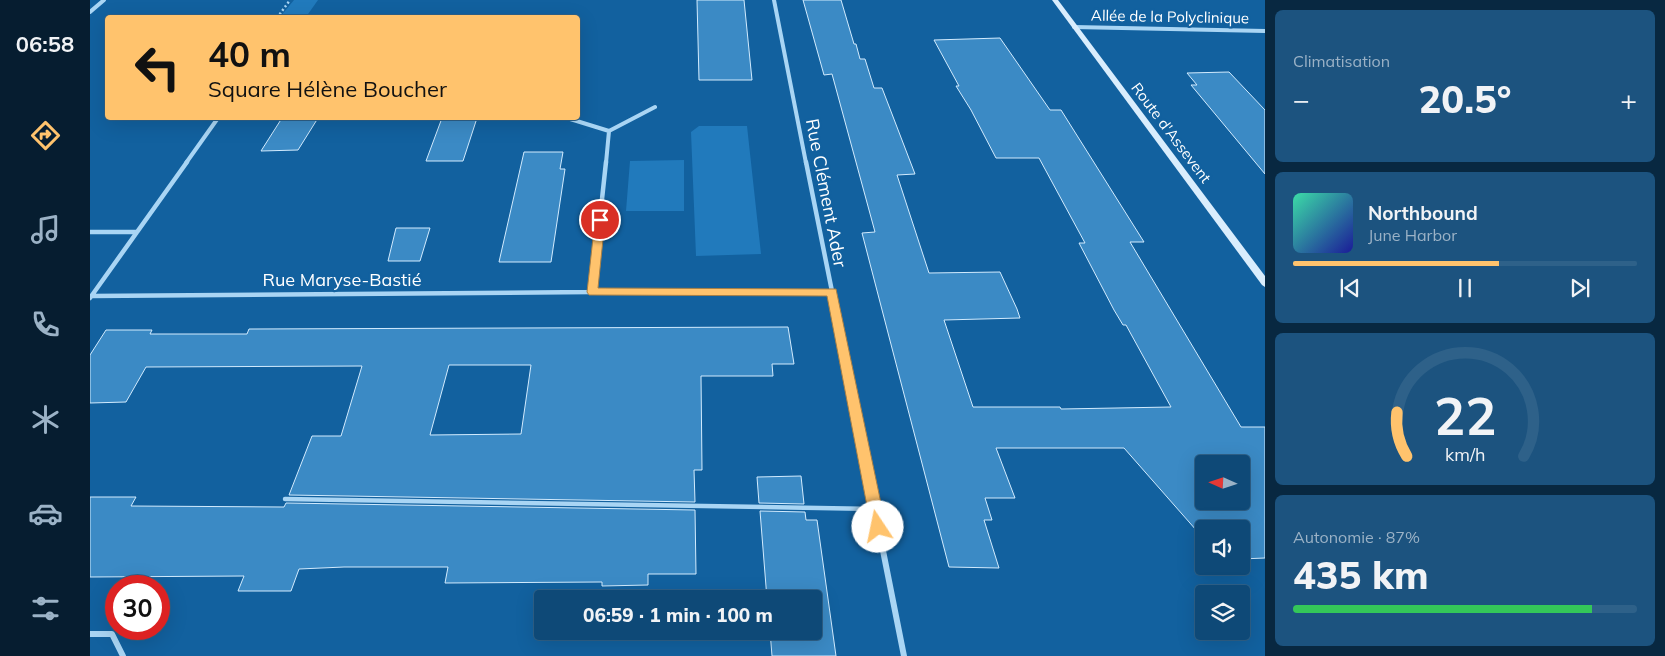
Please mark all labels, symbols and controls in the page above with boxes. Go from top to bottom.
street label: Allée de la Polyclinique [1091,6,1249,27]
text: 06:58 [16,30,74,58]
text: 40 m [208,32,291,76]
icon: left [125,35,190,100]
text: Climatisation [1293,51,1390,71]
text: Square Hélène Boucher [208,75,447,103]
text: 20.5° [1419,75,1511,123]
street label: Route d'Assevent [1127,79,1215,187]
text: − [1293,82,1310,117]
text: + [1620,82,1637,117]
street label: Rue Clément Ader [801,117,852,270]
icon: directions [28,118,63,153]
pin [579,199,621,241]
text: Northbound [1368,201,1478,225]
icon: arrive [586,206,614,234]
icon: music [28,212,63,247]
text: June Harbor [1368,225,1457,245]
street label: Rue Maryse-Bastié [263,268,421,291]
icon: previous [1336,274,1364,302]
icon: pause [1451,274,1479,302]
icon: next [1566,274,1594,302]
icon: phone [28,307,63,342]
text: 22 [1434,383,1496,448]
icon: climate [28,402,63,437]
text: km/h [1445,443,1485,465]
north arrow [1195,455,1250,510]
map controls [1195,455,1250,640]
icon: car [28,496,63,531]
position arrow [851,500,903,552]
button: sound [1195,520,1250,575]
text: Autonomie · 87% [1293,527,1420,547]
text: 435 km [1293,551,1429,599]
speed limit sign: 30 [105,575,170,640]
button: layers [1195,585,1250,640]
icon: filters [28,591,63,626]
text: 06:59 · 1 min · 100 m [583,603,773,627]

